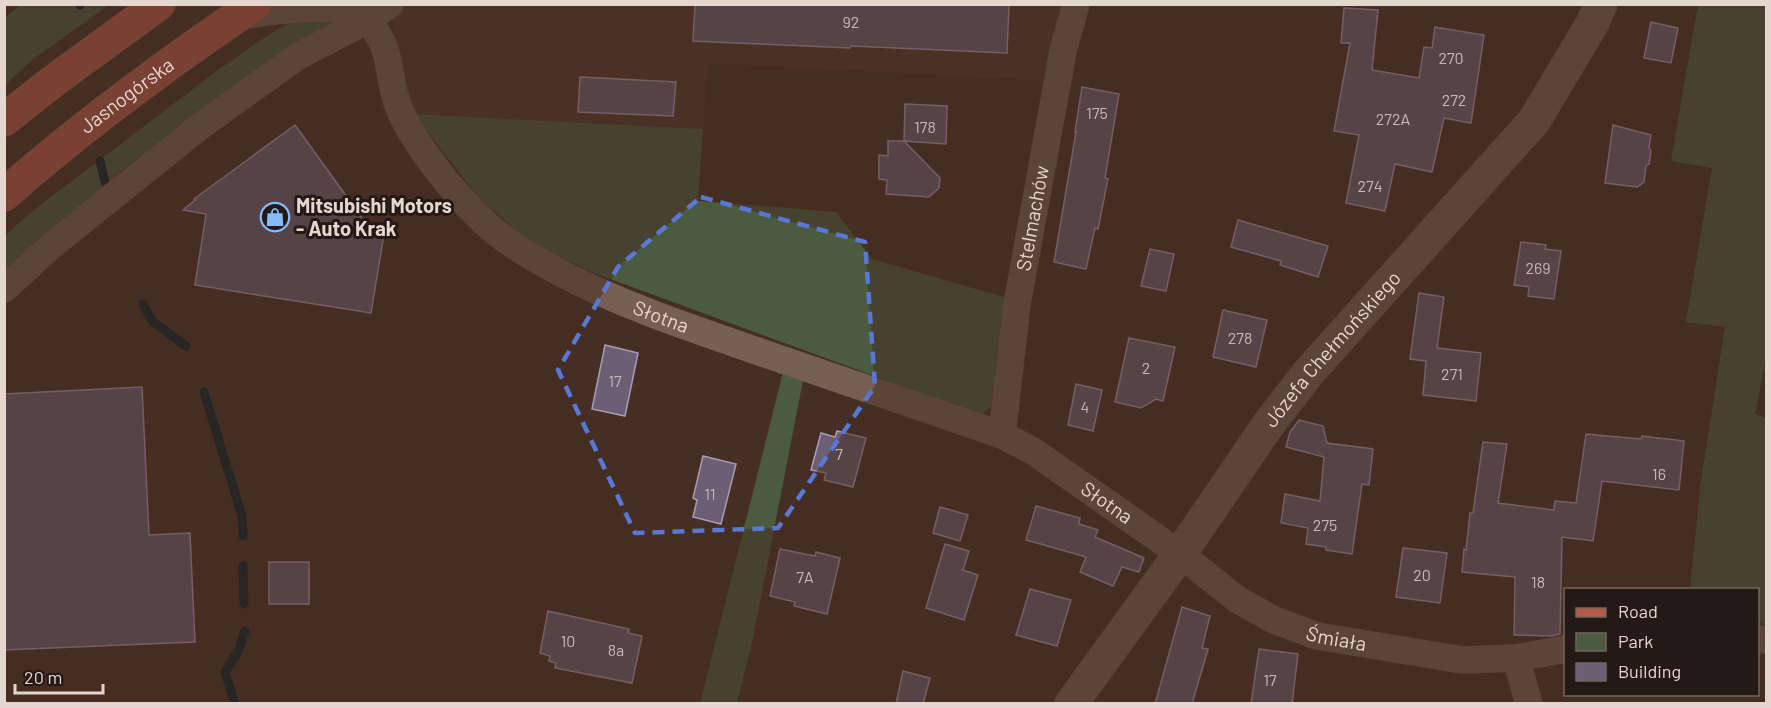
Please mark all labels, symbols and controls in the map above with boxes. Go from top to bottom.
house number: 92 [843,12,859,31]
house number: 270 [1438,48,1464,67]
street label: Jasnogórska [74,52,178,138]
house number: 272 [1442,90,1466,109]
house number: 175 [1086,103,1108,122]
house number: 272A [1376,109,1411,128]
house number: 178 [914,117,936,136]
street label: Stelmachów [1010,164,1053,273]
house number: 274 [1358,176,1382,195]
place label: Mitsubishi Motors - Auto Krak [296,193,452,240]
shop icon: Mitsubishi Motors - Auto Krak [259,201,291,233]
house number: 269 [1525,258,1551,277]
street label: Józefa Chełmońskiego [1258,265,1405,431]
street label: Słotna [630,295,692,337]
house number: 278 [1228,328,1252,347]
house number: 2 [1142,358,1150,377]
house number: 271 [1441,364,1463,383]
house number: 17 [608,371,622,390]
house number: 4 [1081,397,1089,416]
house number: 7 [835,444,843,463]
house number: 16 [1652,464,1666,483]
street label: Słotna [1077,476,1138,528]
house number: 11 [704,484,716,503]
house number: 275 [1313,515,1337,534]
house number: 20 [1413,565,1431,584]
house number: 7A [796,567,814,586]
house number: 18 [1531,572,1545,591]
legend [1564,588,1759,696]
text: Road [1618,600,1658,622]
street label: Śmiała [1303,620,1368,655]
text: Park [1618,630,1653,652]
house number: 10 [561,631,575,650]
house number: 8a [608,640,624,659]
scale bar [15,657,104,695]
text: Building [1618,660,1681,682]
text: 20 m [24,666,62,688]
house number: 17 [1263,670,1277,689]

